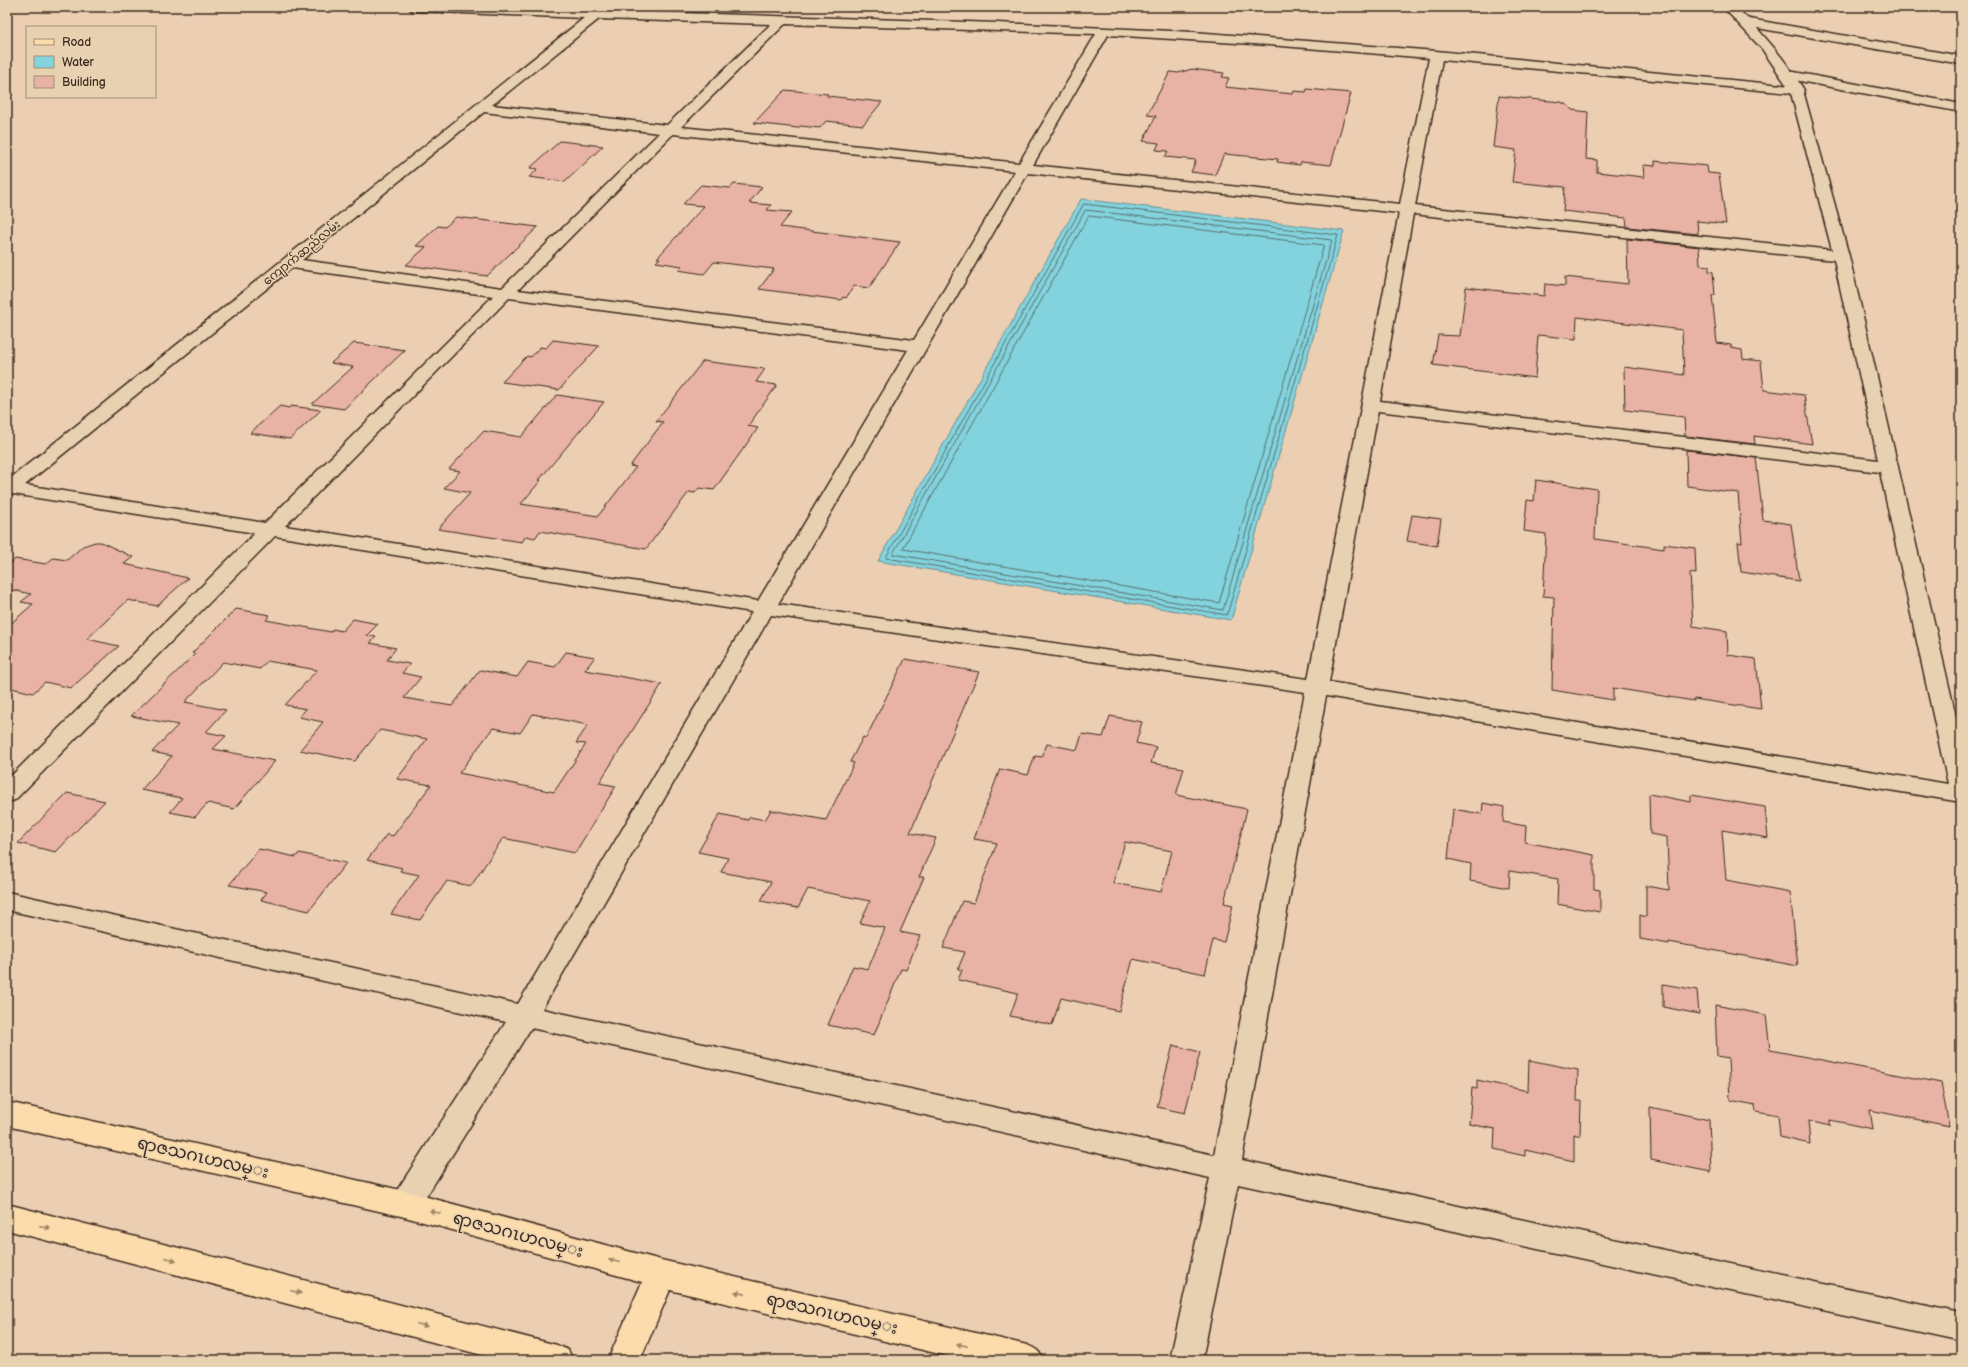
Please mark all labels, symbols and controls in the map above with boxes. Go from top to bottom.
legend [26,26,156,98]
text: Road [62,35,91,50]
text: Water [62,55,94,70]
text: Building [62,75,106,90]
street label: ကျောက်ဆည်လမ်း [259,216,345,290]
street label: ရာဇသဂၤဟလမ္း [135,1133,271,1186]
street label: ရာဇသဂၤဟလမ္း [450,1208,585,1265]
one-way arrow [428,1209,440,1215]
one-way arrow [39,1224,51,1230]
one-way arrow [164,1257,177,1263]
one-way arrow [608,1258,620,1264]
one-way arrow [291,1289,303,1295]
one-way arrow [734,1289,746,1295]
street label: ရာဇသဂၤဟလမ္း [764,1289,900,1342]
one-way arrow [416,1322,428,1328]
one-way arrow [956,1341,968,1347]

